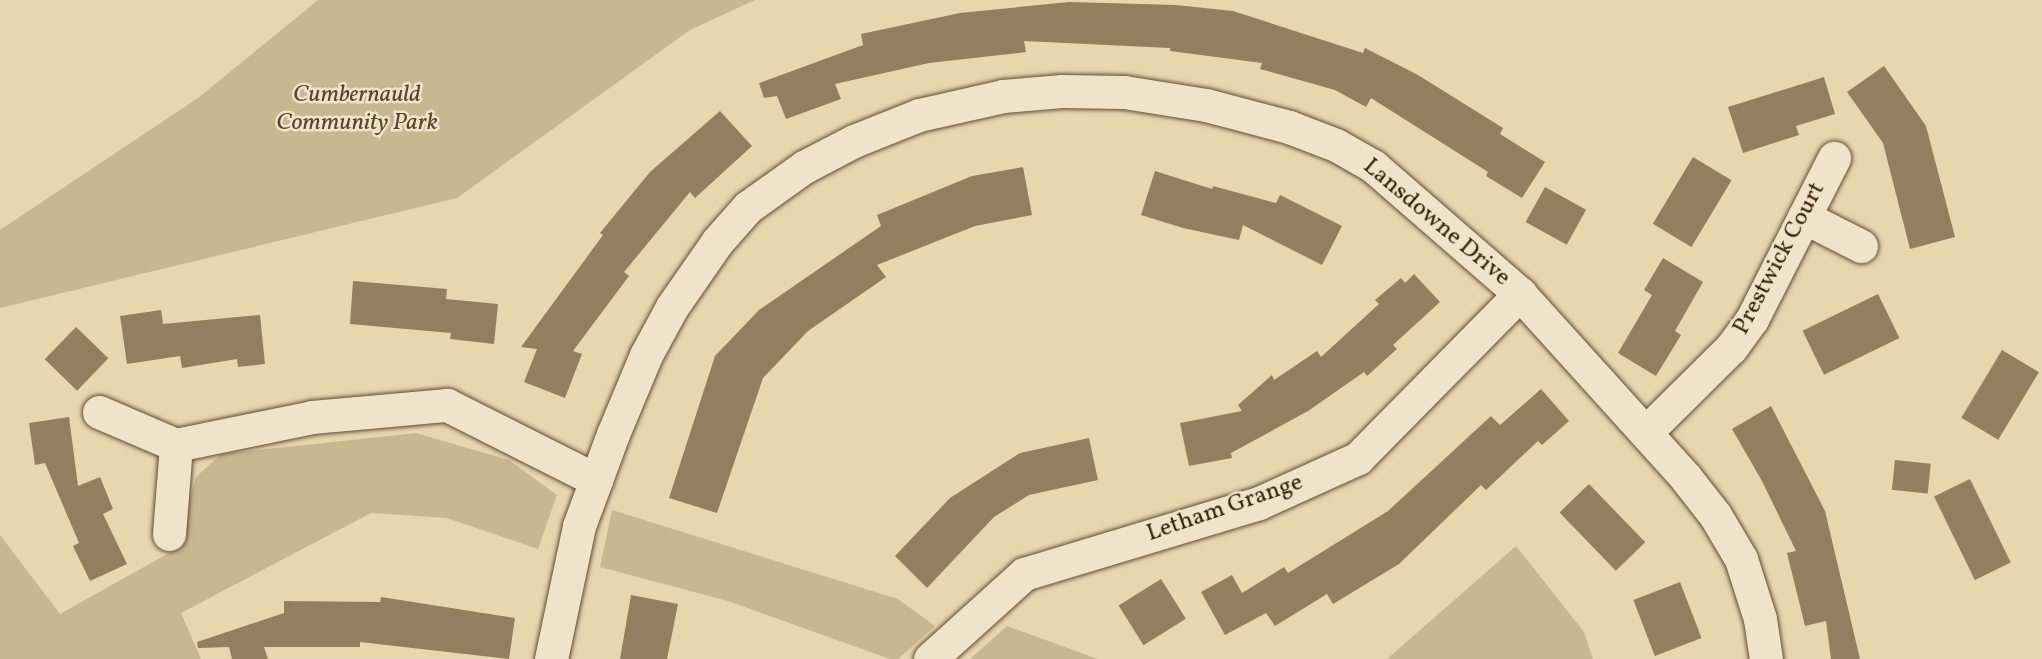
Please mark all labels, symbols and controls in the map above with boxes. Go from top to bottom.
park label: Cumbernauld Community Park [276,82,438,138]
street label: Lansdowne Drive [1356,153,1516,293]
street label: Prestwick Court [1728,178,1832,340]
street label: Letham Grange [1143,469,1307,549]

